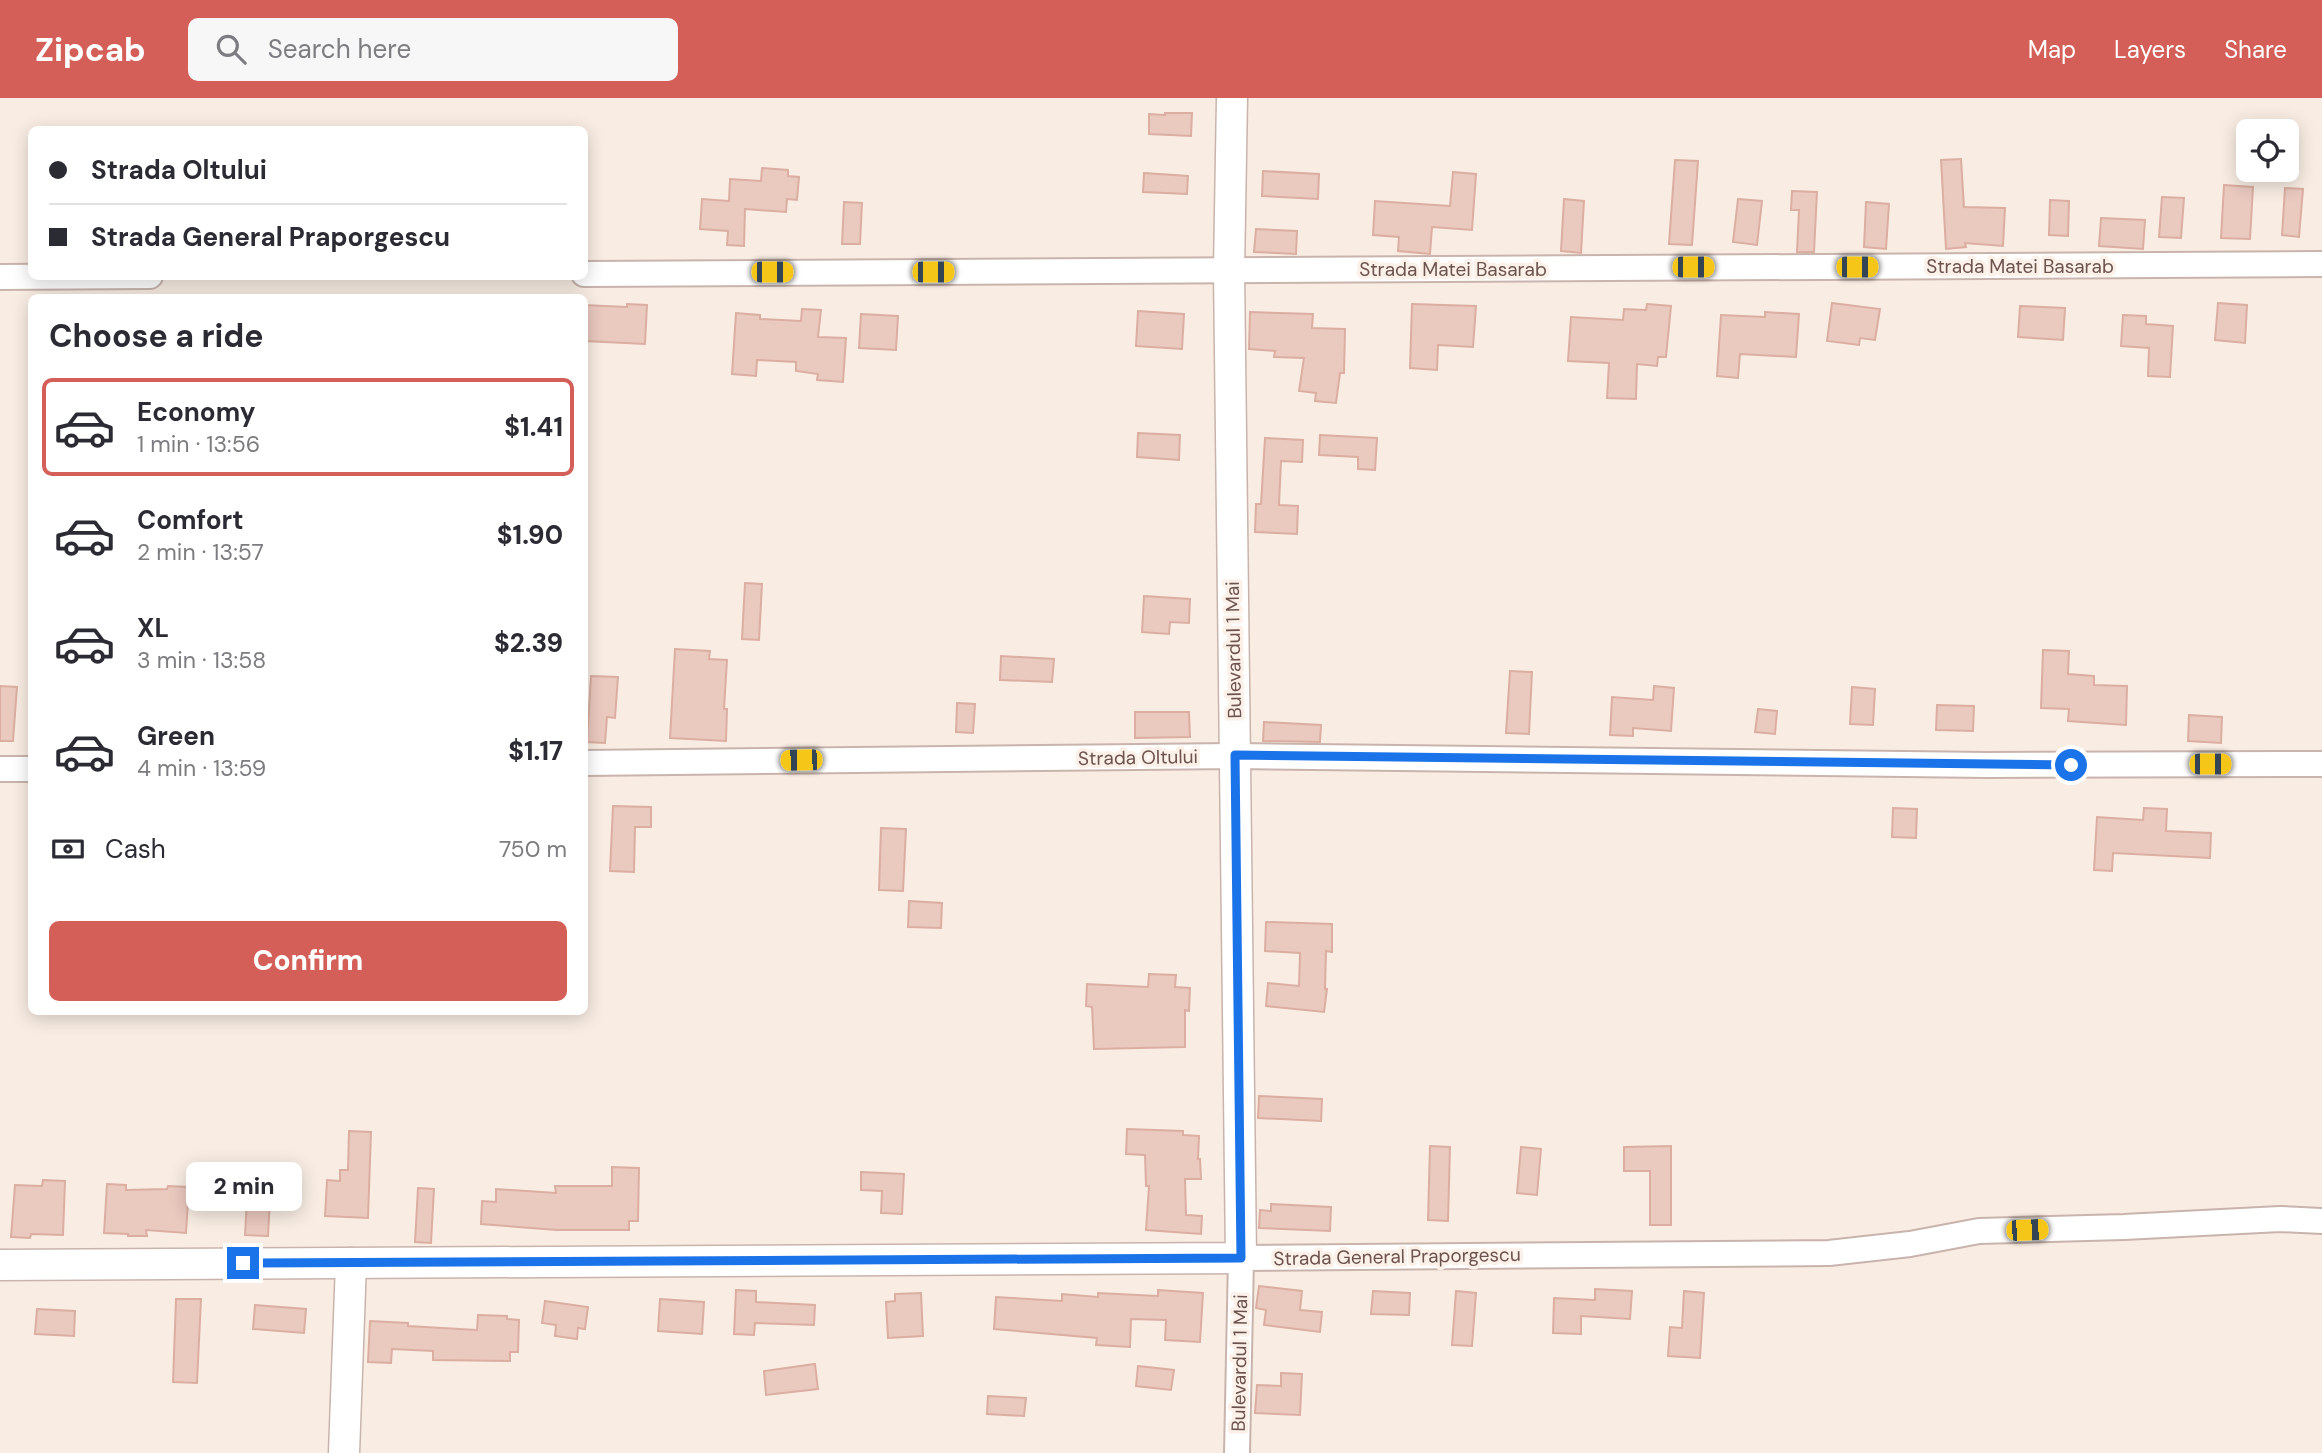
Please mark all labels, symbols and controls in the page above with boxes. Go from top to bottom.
search box [188,18,678,81]
text: Zipcab [35,28,146,71]
icon: search [212,30,250,68]
text: Search here [268,32,411,66]
text: Map [2028,34,2076,65]
text: Layers [2114,34,2186,65]
text: Share [2224,34,2287,65]
map controls [2236,119,2299,182]
button: locate [2236,119,2299,182]
text: Strada Oltului [91,153,267,187]
text: Strada General Praporgescu [91,220,450,254]
street label: Strada Matei Basarab [1926,254,2114,279]
street label: Strada Matei Basarab [1359,257,1547,282]
car [1673,257,1715,278]
car [1837,257,1879,278]
car [752,262,794,283]
car [913,262,955,283]
text: Choose a ride [49,315,264,357]
text: Economy [137,395,255,429]
icon: car [53,396,116,459]
text: $1.41 [504,410,563,444]
text: 1 min · 13:56 [137,429,260,459]
text: Comfort [137,503,243,537]
icon: car [53,504,116,567]
text: $1.90 [497,518,563,552]
text: 2 min · 13:57 [137,537,264,567]
street label: Bulevardul 1 Mai [1220,581,1247,719]
text: XL [137,611,169,645]
icon: car [53,612,116,675]
text: $2.39 [494,626,563,660]
text: 3 min · 13:58 [137,645,266,675]
text: Green [137,719,215,753]
icon: car [53,720,116,783]
text: $1.17 [508,734,563,768]
street label: Strada Oltului [1078,744,1198,771]
car [780,749,823,771]
route start [2055,749,2087,781]
text: 4 min · 13:59 [137,753,266,783]
car [2190,754,2232,775]
icon: cash [49,830,87,868]
text: Cash [105,832,166,866]
text: 750 m [499,834,567,864]
button: Confirm [49,921,567,1001]
callout: 2 min [185,1162,301,1210]
text: 2 min [213,1171,275,1201]
car [2006,1219,2049,1241]
street label: Strada General Praporgescu [1273,1242,1521,1271]
route end [227,1247,259,1279]
street label: Bulevardul 1 Mai [1226,1294,1253,1432]

